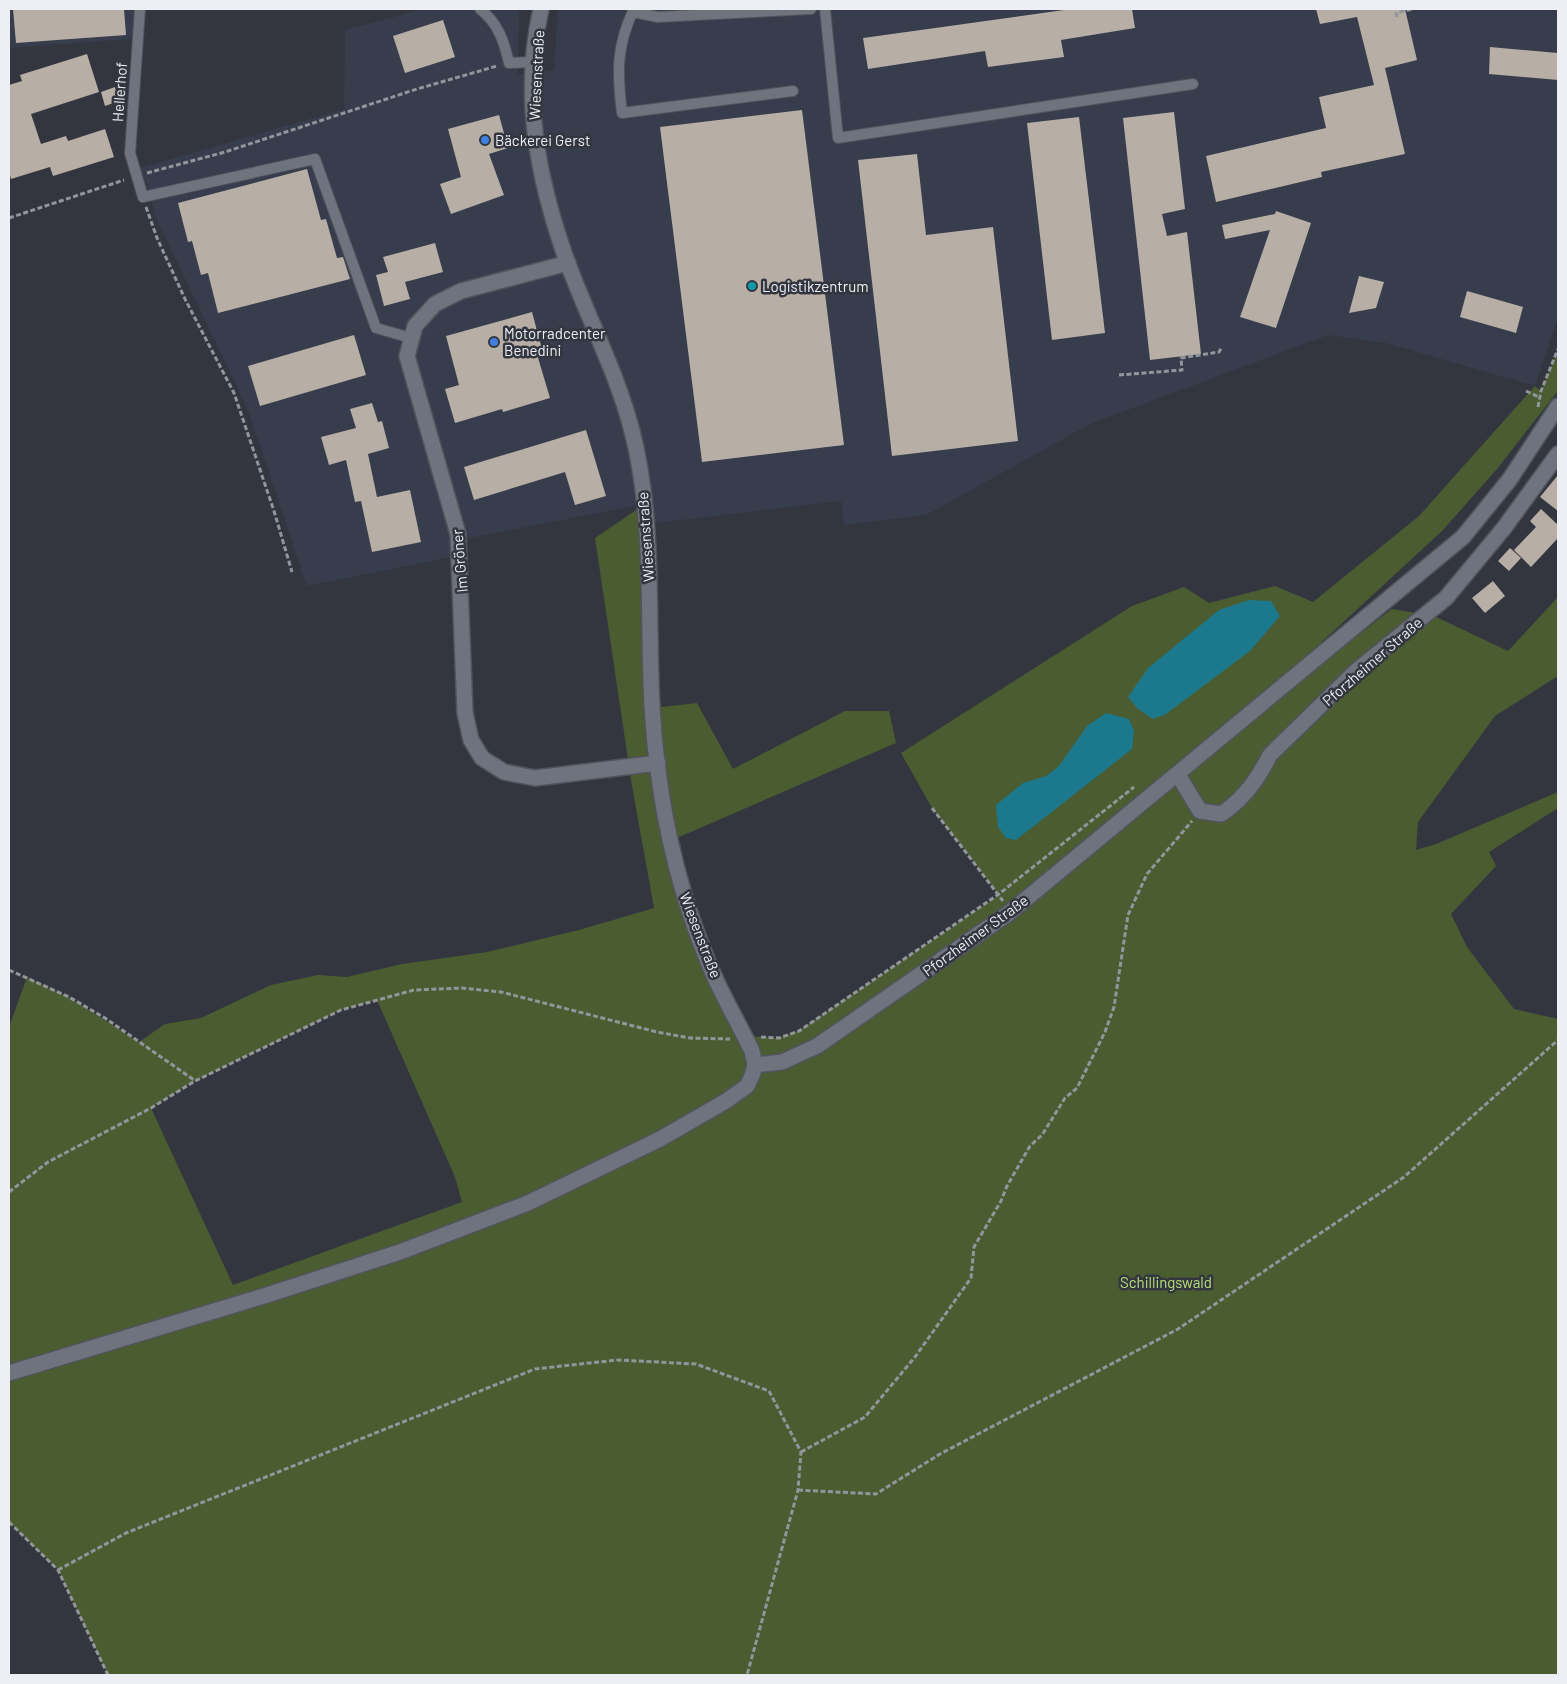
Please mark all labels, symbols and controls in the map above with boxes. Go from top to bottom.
street label: Wiesenstraße [525,29,547,121]
street label: Hellerhof [108,62,130,122]
place label: Bäckerei Gerst [495,131,590,149]
marker: Bäckerei Gerst [479,134,491,146]
place label: Logistikzentrum [762,277,869,295]
marker: Logistikzentrum [746,280,758,292]
place label: Motorradcenter Benedini [504,324,606,359]
marker: Motorradcenter Benedini [488,336,500,348]
street label: Wiesenstraße [633,491,657,583]
street label: Im Gröner [447,528,471,593]
street label: Pforzheimer Straße [1319,613,1425,709]
street label: Wiesenstraße [676,890,726,980]
street label: Pforzheimer Straße [919,891,1031,979]
park label: Schillingswald [1120,1273,1212,1291]

